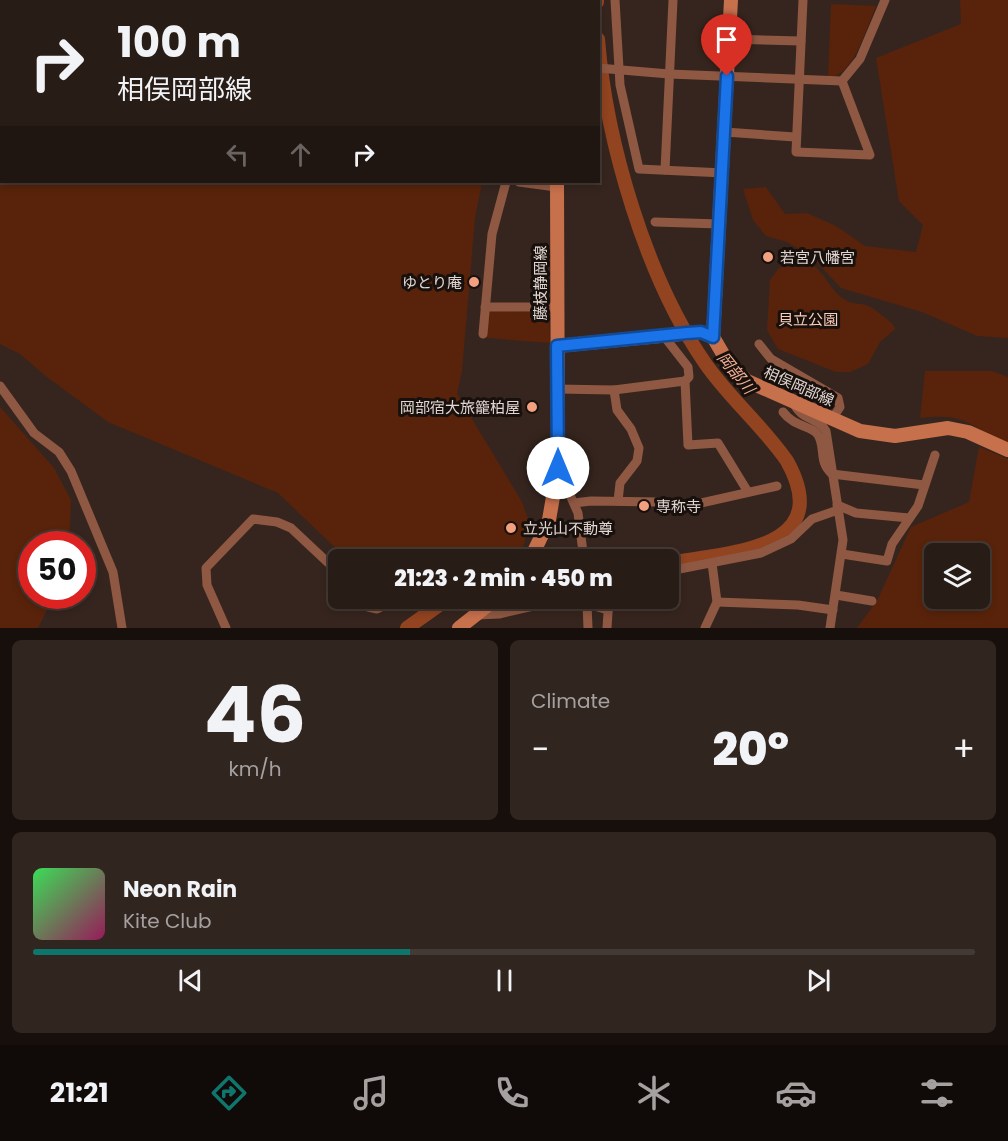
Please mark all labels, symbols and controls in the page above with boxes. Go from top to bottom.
text: 100 m [117,13,241,72]
pin [701,14,752,76]
icon: arrive [710,23,743,56]
icon: right [18,24,96,102]
text: 相俣岡部線 [117,71,252,108]
icon: left [221,138,254,171]
icon: ahead [284,138,317,171]
icon: right [347,138,380,171]
street label: 藤枝静岡線 [530,245,551,321]
place label: 若宮八幡宮 [780,247,855,268]
marker: 若宮八幡宮 [761,250,775,264]
place label: ゆとり庵 [402,272,462,293]
marker: ゆとり庵 [467,275,481,289]
park label: 貝立公園 [778,309,838,330]
water label: 岡部川 [712,347,761,400]
street label: 相俣岡部線 [760,361,838,411]
place label: 岡部宿大旅籠柏屋 [400,397,520,418]
marker: 岡部宿大旅籠柏屋 [525,400,539,414]
position arrow [526,436,590,500]
place label: 専称寺 [656,496,701,517]
marker: 専称寺 [637,499,651,513]
place label: 立光山不動尊 [523,518,613,539]
marker: 立光山不動尊 [504,521,518,535]
speed limit sign: 50 [18,531,96,609]
map controls [924,543,990,609]
button: layers [924,543,990,609]
text: 21:23 · 2 min · 450 m [394,563,613,594]
text: 46 [204,660,306,769]
text: Climate [531,687,610,715]
text: 20° [712,718,789,781]
text: − [531,726,549,773]
text: + [952,726,975,773]
text: km/h [228,755,282,783]
text: Neon Rain [123,874,237,905]
text: Kite Club [123,907,212,935]
icon: previous [174,964,207,997]
icon: pause [488,964,521,997]
icon: next [802,964,835,997]
icon: directions [208,1072,250,1114]
icon: music [350,1072,392,1114]
icon: phone [491,1072,533,1114]
icon: climate [633,1072,675,1114]
icon: car [775,1072,817,1114]
icon: filters [916,1072,958,1114]
text: 21:21 [50,1074,109,1111]

